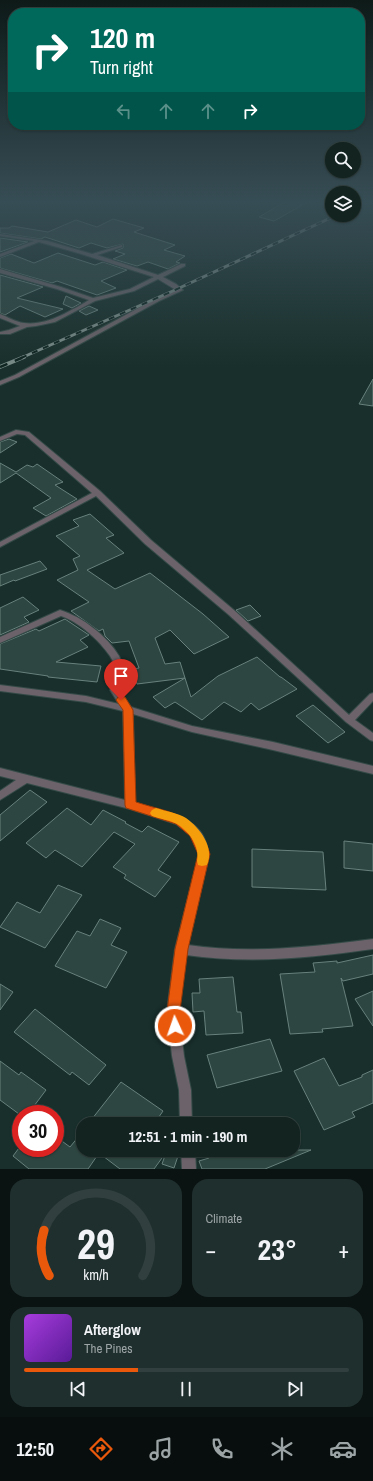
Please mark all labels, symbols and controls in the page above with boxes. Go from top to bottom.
text: 120 m [90,19,155,57]
icon: right [24,24,76,76]
text: Turn right [90,55,153,80]
icon: left [113,100,135,122]
icon: ahead [155,100,177,122]
icon: ahead [197,100,219,122]
icon: right [239,100,261,122]
map controls [325,142,361,222]
button: search [325,142,361,178]
button: layers [325,186,361,222]
pin [104,659,138,700]
icon: arrive [110,665,132,687]
position arrow [154,1005,196,1047]
speed limit sign: 30 [12,1105,64,1157]
text: 12:51 · 1 min · 190 m [129,1126,247,1147]
text: Climate [206,1210,242,1227]
text: 29 [77,1216,115,1272]
text: 23° [258,1229,297,1269]
text: − [206,1235,216,1265]
text: + [338,1235,349,1265]
text: km/h [83,1265,108,1284]
text: Afterglow [84,1319,141,1340]
text: The Pines [84,1340,133,1357]
icon: previous [67,1378,89,1400]
icon: pause [175,1378,197,1400]
icon: next [284,1378,306,1400]
icon: directions [87,1435,115,1463]
icon: music [147,1435,175,1463]
icon: phone [208,1435,236,1463]
icon: climate [268,1435,296,1463]
icon: car [329,1435,357,1463]
text: 12:50 [16,1437,54,1462]

